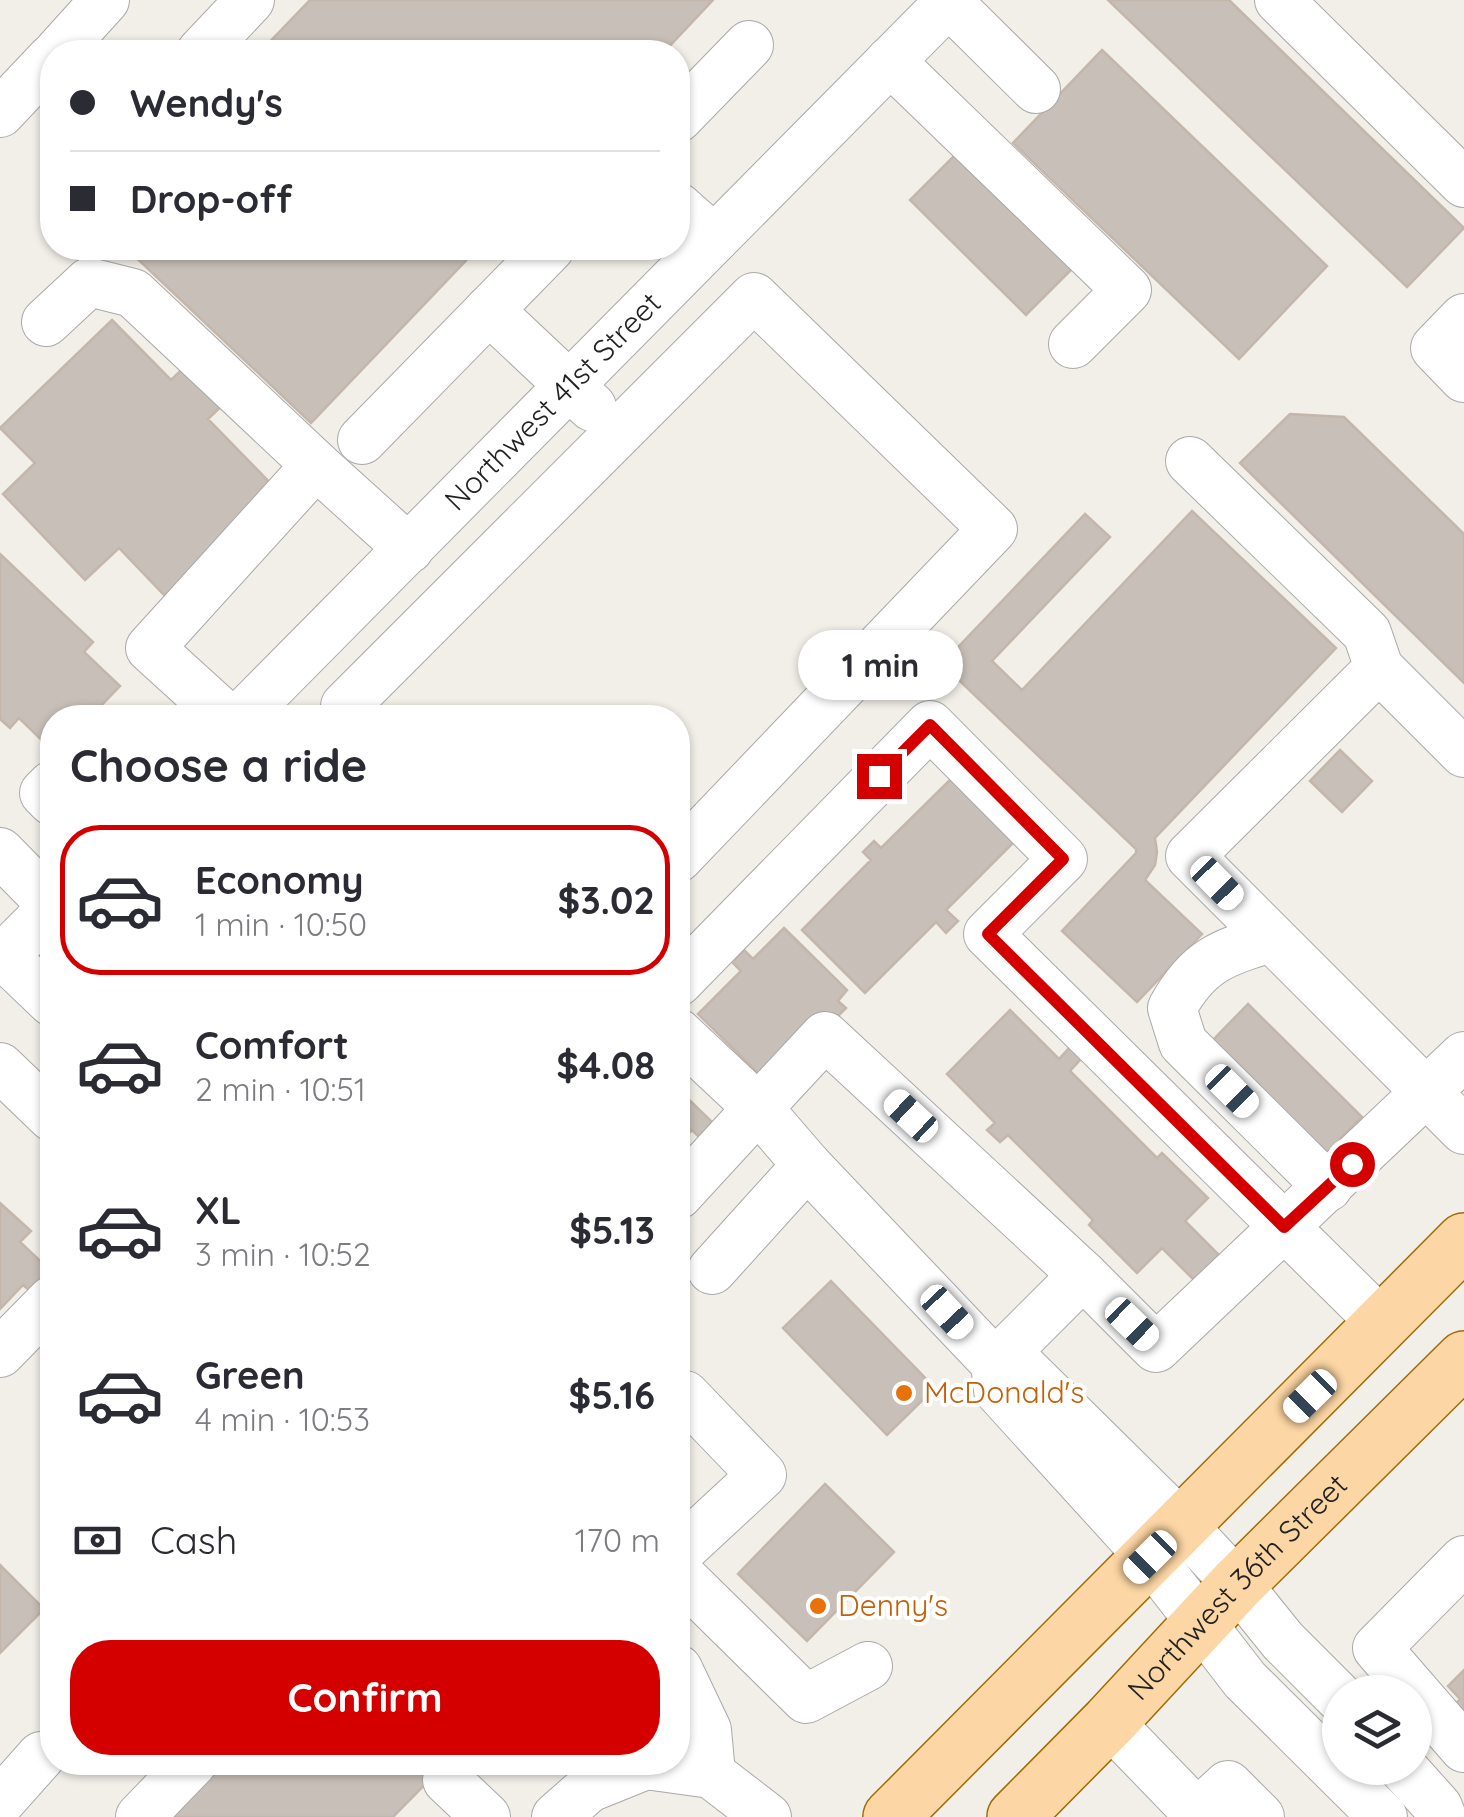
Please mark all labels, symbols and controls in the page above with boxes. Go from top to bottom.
text: Wendy's [130,79,283,127]
text: Drop-off [130,175,292,223]
street label: Northwest 41st Street [436,284,669,518]
callout: 1 min [796,631,962,701]
text: 1 min [842,645,919,685]
text: Choose a ride [70,737,367,793]
route end [857,754,902,799]
car [1185,851,1249,915]
icon: car [75,855,165,945]
text: Economy [195,856,364,904]
text: $3.02 [557,876,655,924]
text: 1 min · 10:50 [195,904,367,944]
icon: car [75,1020,165,1110]
text: Comfort [195,1021,349,1069]
text: $4.08 [556,1041,655,1089]
car [1200,1059,1264,1123]
text: 2 min · 10:51 [195,1069,366,1109]
car [879,1085,943,1147]
route start [1330,1142,1375,1187]
icon: car [75,1185,165,1275]
text: XL [195,1186,241,1234]
text: $5.13 [569,1206,655,1254]
text: 3 min · 10:52 [195,1234,371,1274]
car [916,1280,978,1344]
car [1100,1292,1164,1356]
icon: car [75,1350,165,1440]
text: Green [195,1351,305,1399]
car [1278,1364,1342,1428]
text: $5.16 [569,1371,655,1419]
place label: McDonald's [924,1373,1084,1411]
marker: McDonald's [893,1382,915,1404]
text: 4 min · 10:53 [195,1399,370,1439]
street label: Northwest 36th Street [1119,1466,1355,1708]
icon: cash [70,1513,125,1568]
text: Cash [150,1516,237,1564]
text: 170 m [575,1520,660,1560]
car [1118,1525,1182,1589]
place label: Denny's [838,1586,948,1624]
marker: Denny's [807,1595,829,1617]
button: Confirm [70,1640,660,1755]
map controls [1322,1675,1432,1785]
button: layers [1322,1675,1432,1785]

